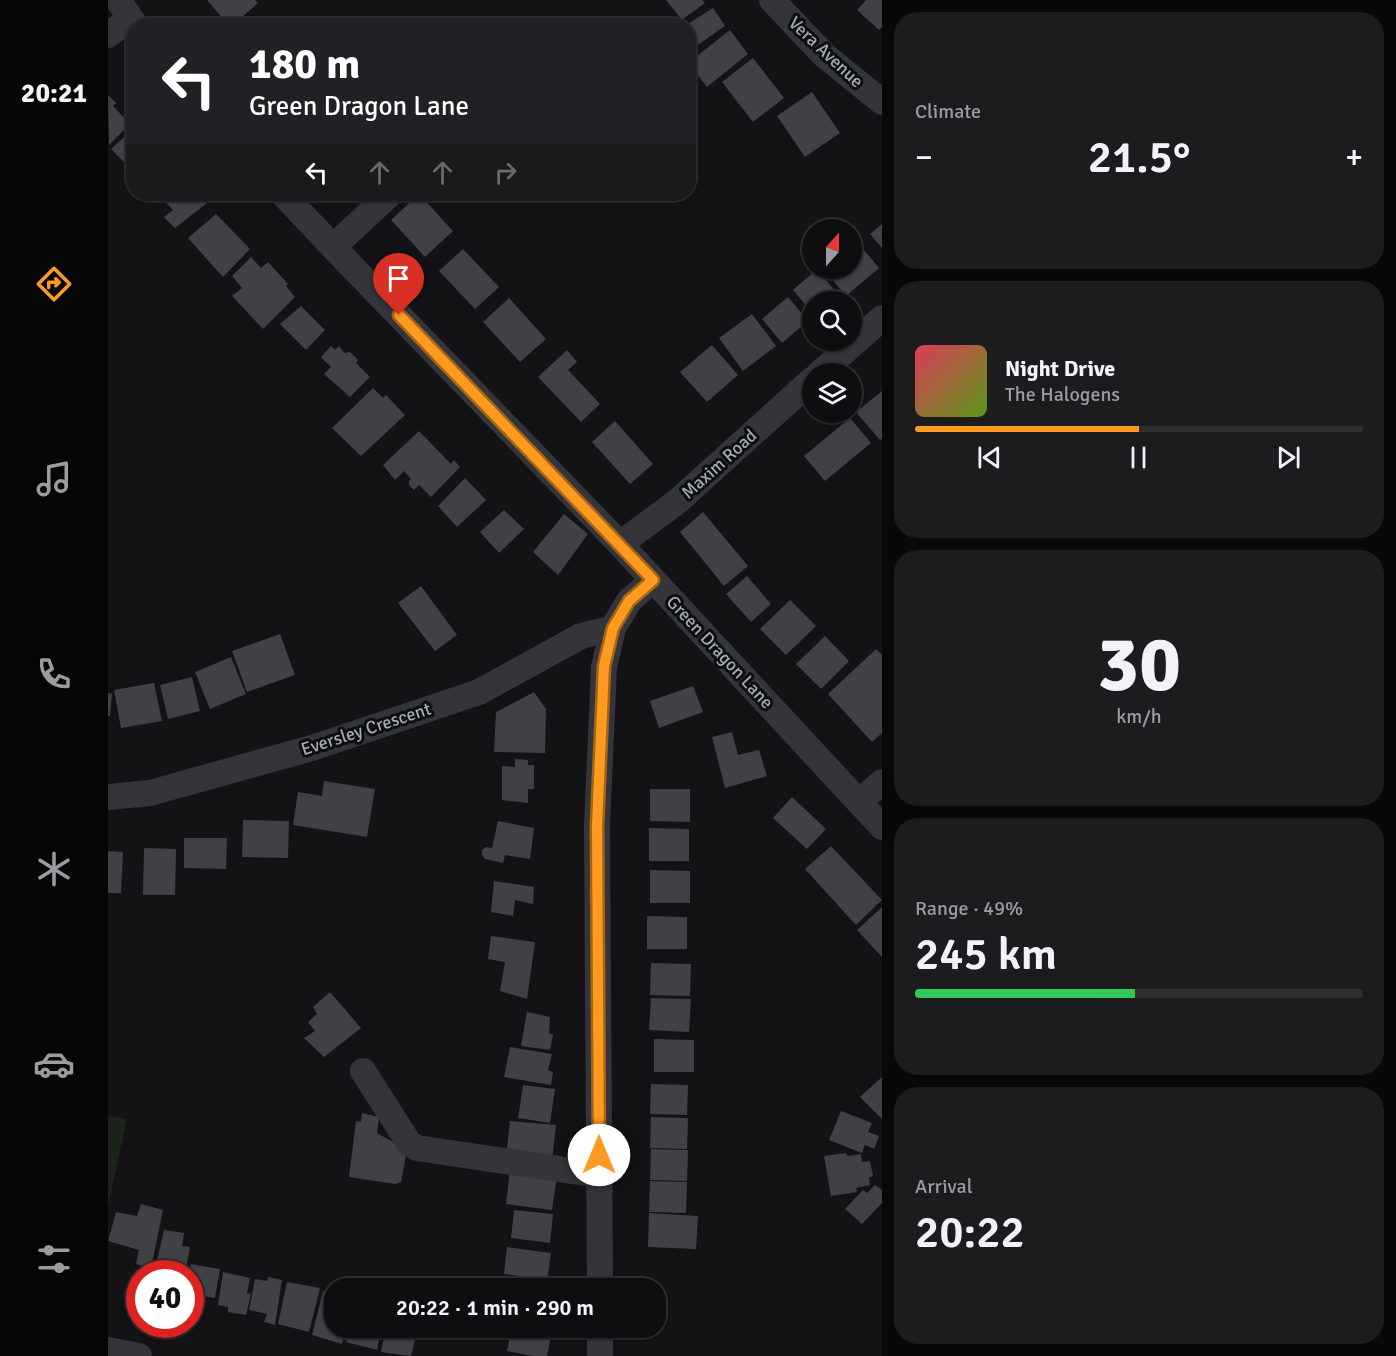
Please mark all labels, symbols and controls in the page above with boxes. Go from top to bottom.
street label: Vera Avenue [784,12,868,92]
text: 180 m [249,39,360,90]
icon: left [150,42,228,120]
text: 20:21 [21,77,87,110]
text: Green Dragon Lane [249,90,469,123]
text: Climate [915,99,981,124]
text: 21.5° [1088,130,1190,185]
text: − [915,137,933,178]
text: + [1345,137,1363,178]
icon: left [300,156,333,189]
icon: ahead [363,156,396,189]
icon: ahead [426,156,459,189]
icon: right [489,156,522,189]
north arrow [802,219,862,279]
map controls [802,219,862,423]
pin [373,253,424,315]
icon: arrive [382,262,415,295]
icon: directions [33,263,75,305]
button: search [802,291,862,351]
text: Night Drive [1005,355,1115,382]
button: layers [802,363,862,423]
text: The Halogens [1005,382,1120,407]
street label: Maxim Road [677,424,761,504]
icon: previous [973,441,1006,474]
icon: pause [1122,441,1155,474]
icon: next [1272,441,1305,474]
icon: music [33,458,75,500]
street label: Green Dragon Lane [662,591,778,713]
text: 30 [1097,617,1181,713]
icon: phone [33,653,75,695]
street label: Eversley Crescent [298,698,434,760]
text: km/h [1116,704,1162,729]
icon: climate [33,848,75,890]
text: Range · 49% [915,896,1023,921]
text: 245 km [915,927,1057,982]
icon: car [33,1043,75,1085]
position arrow [567,1123,631,1187]
text: Arrival [915,1174,973,1199]
text: 20:22 [915,1205,1025,1260]
icon: filters [33,1238,75,1280]
speed limit sign: 40 [126,1260,204,1338]
text: 20:22 · 1 min · 290 m [396,1294,594,1321]

